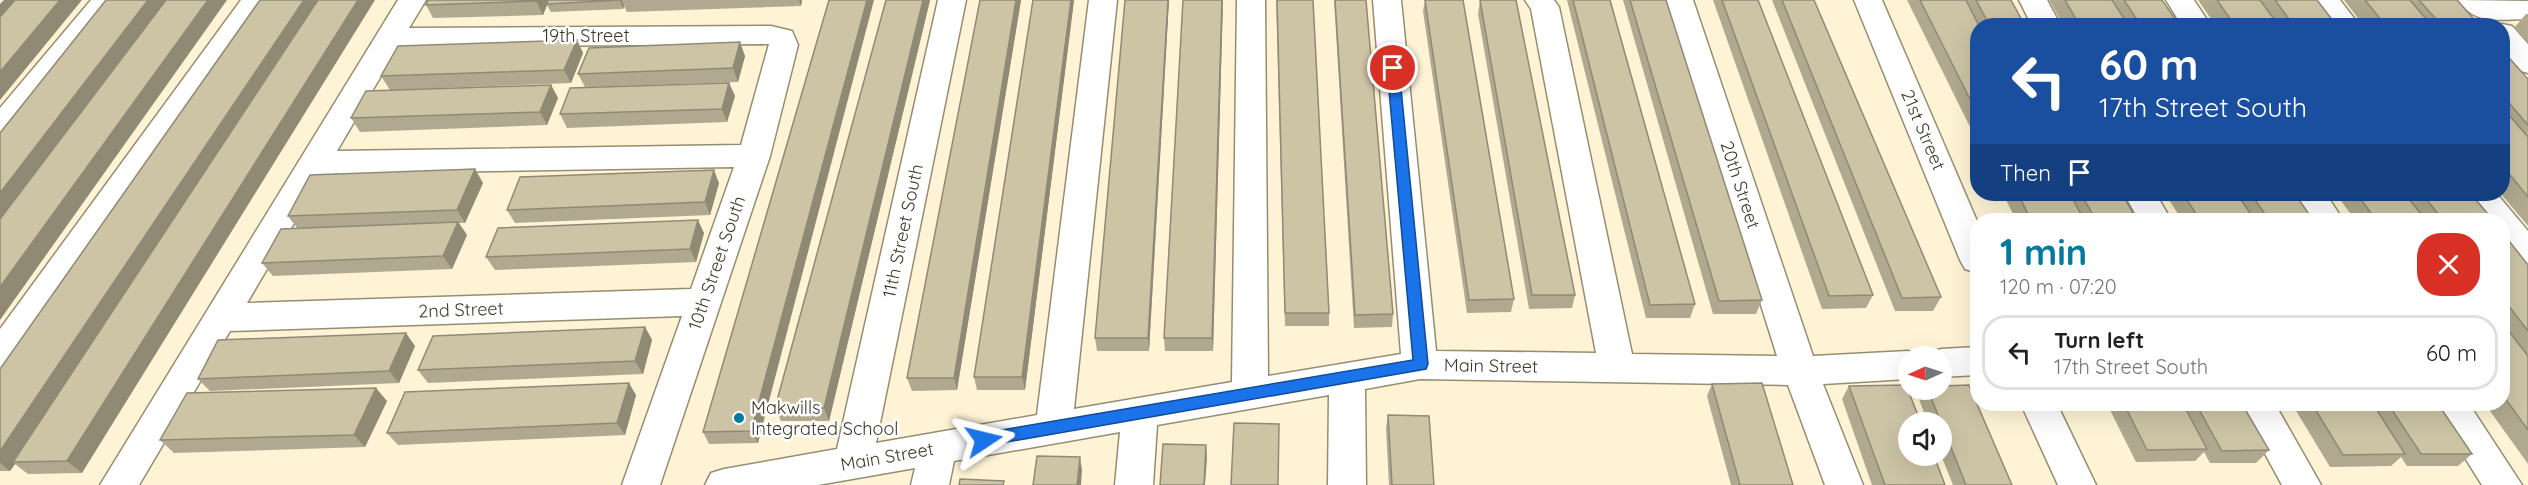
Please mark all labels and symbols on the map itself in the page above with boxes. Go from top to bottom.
street label: 19th Street [542,24,630,47]
pin [1367,42,1418,93]
street label: 21st Street [1896,86,1951,174]
street label: 20th Street [1715,138,1765,232]
street label: 11th Street South [877,162,928,300]
street label: 10th Street South [683,193,750,333]
street label: 2nd Street [418,297,504,322]
north arrow [1898,346,1952,400]
street label: Main Street [1444,353,1538,378]
place label: Makwills Integrated School [751,396,898,440]
position arrow [952,408,1016,472]
marker: Makwills Integrated School [732,411,746,425]
street label: Main Street [839,437,935,476]

